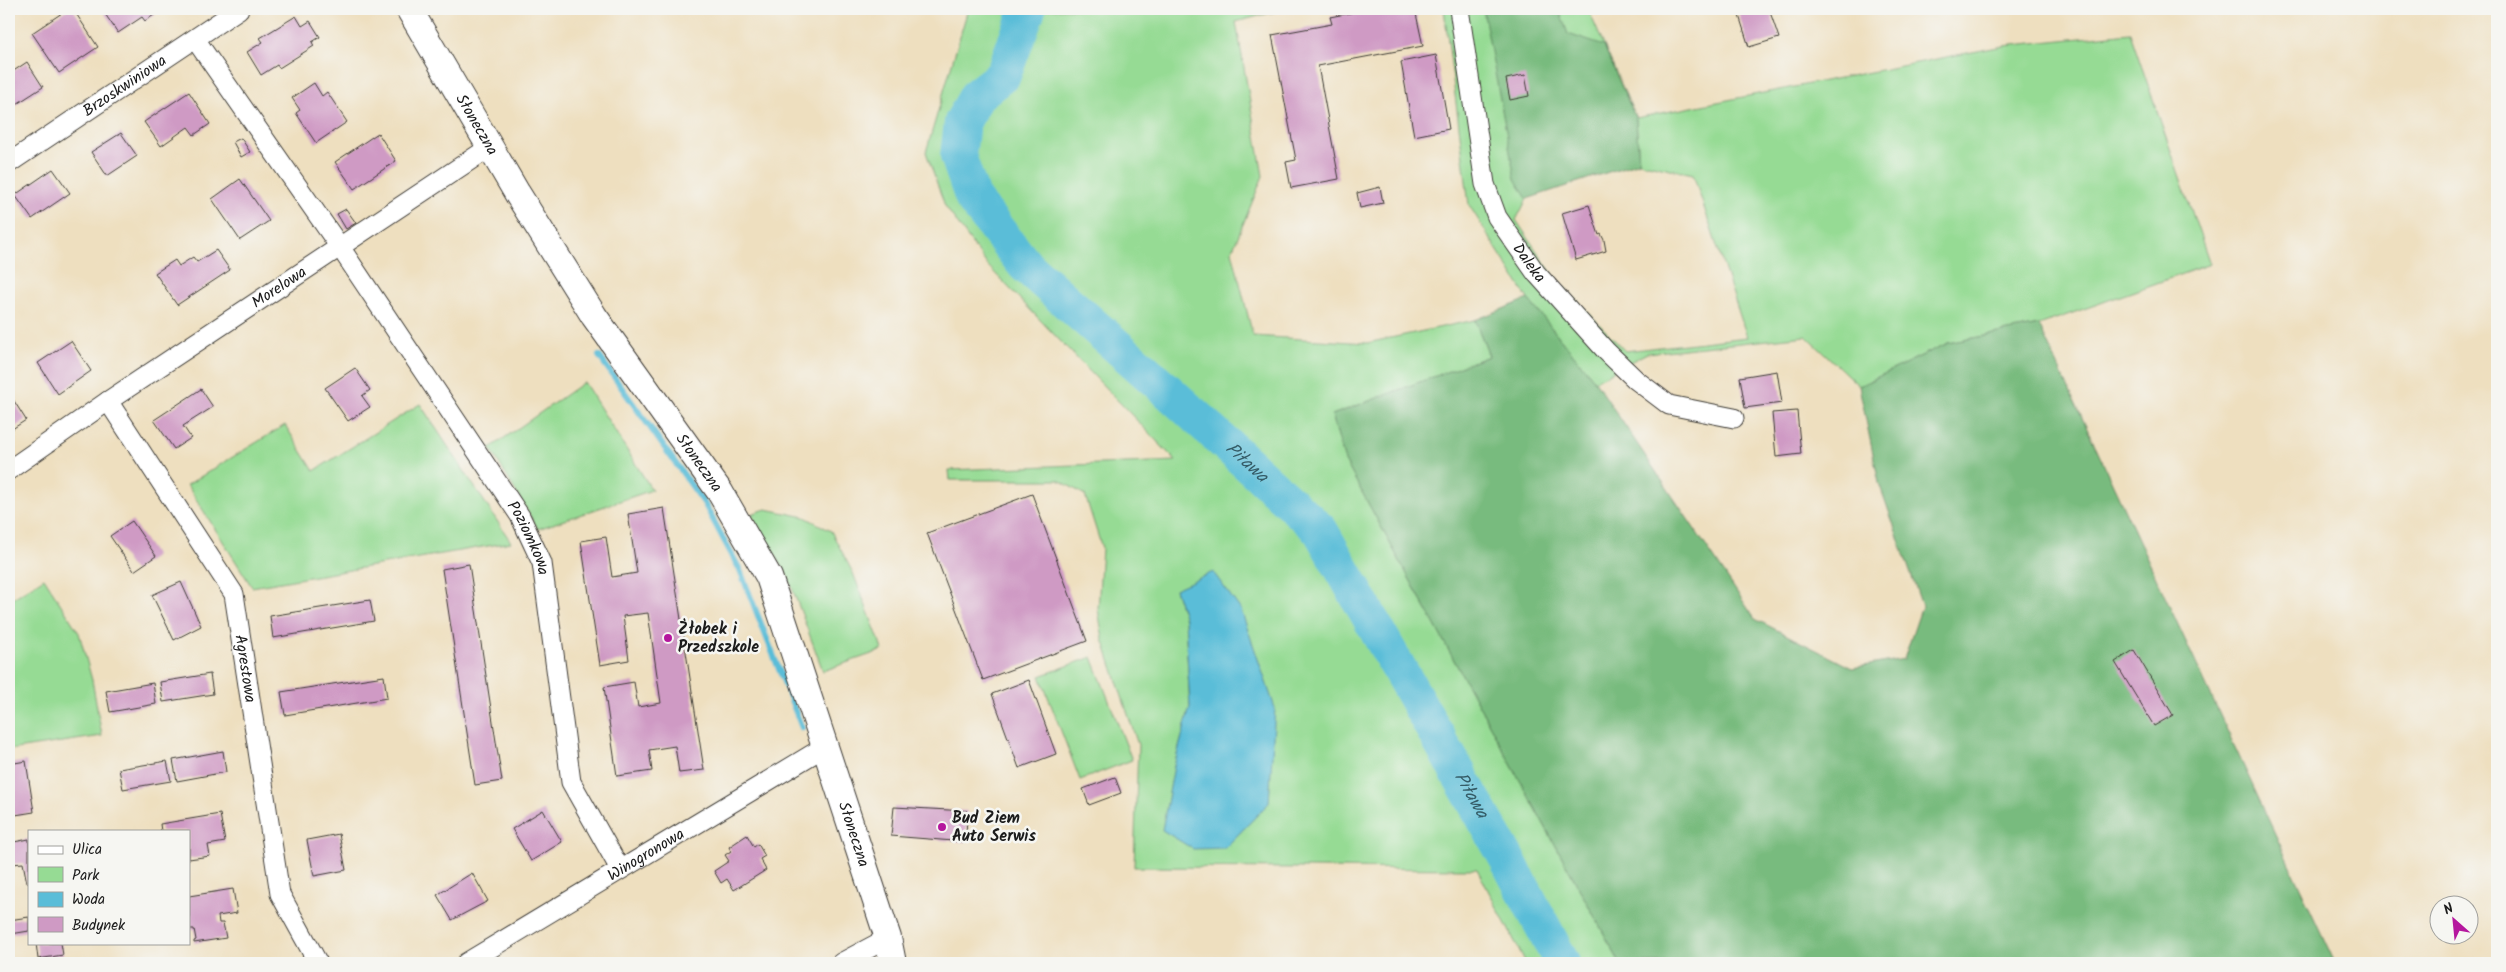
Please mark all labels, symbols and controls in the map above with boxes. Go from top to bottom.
street label: Brzoskwiniowa [77,48,172,123]
street label: Słoneczna [449,89,505,160]
street label: Daleka [1506,238,1552,289]
street label: Morelowa [246,260,312,315]
street label: Słoneczna [669,428,729,498]
water label: Piława [1218,435,1276,491]
street label: Poziomkowa [501,496,556,576]
place label: Żłobek i Przedszkole [678,617,759,660]
marker: Żłobek i Przedszkole [662,632,674,644]
street label: Agrestowa [228,633,263,704]
water label: Piława [1446,767,1497,826]
street label: Słoneczna [831,798,876,870]
place label: Bud Ziem Auto Serwis [952,806,1036,849]
marker: Bud Ziem Auto Serwis [936,821,948,833]
street label: Winogronowa [602,822,689,888]
legend [28,830,190,944]
text: Ulica [72,838,102,862]
text: Park [72,864,100,888]
text: Woda [72,888,105,912]
north arrow [2428,894,2478,944]
text: N [2440,897,2458,921]
text: Budynek [72,914,126,938]

